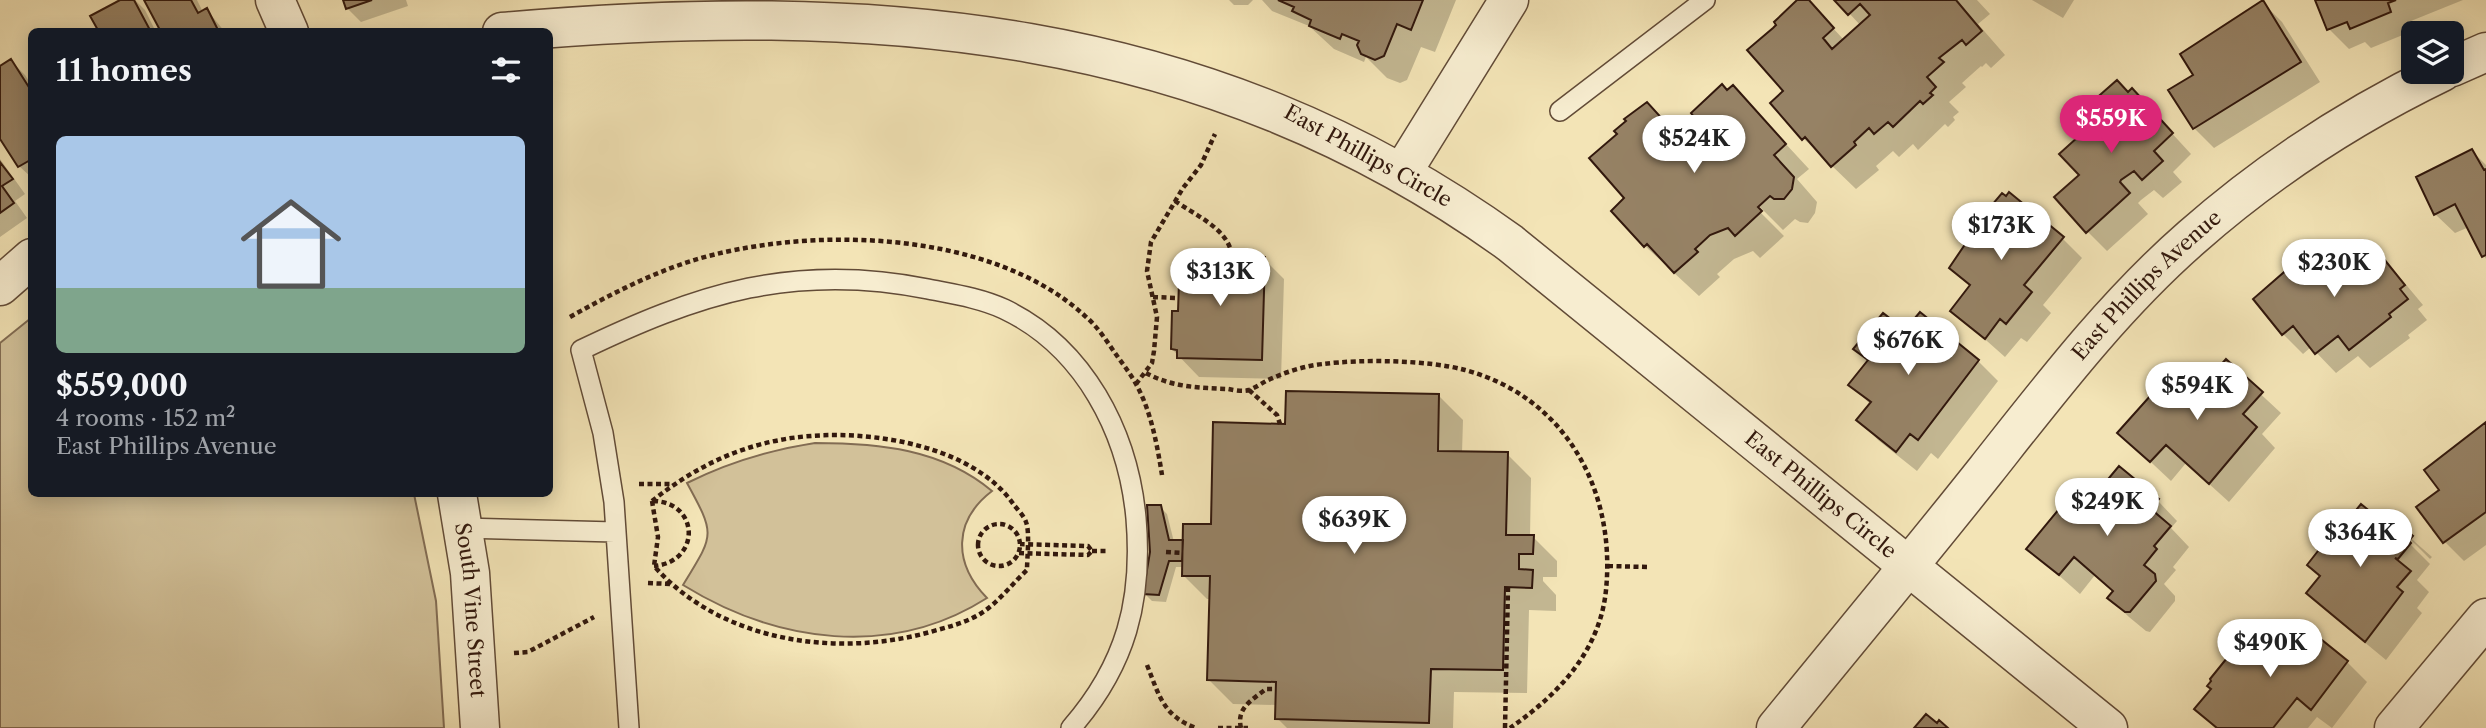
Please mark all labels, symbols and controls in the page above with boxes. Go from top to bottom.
map controls [2401,21,2464,84]
button: layers [2401,21,2464,84]
icon: filters [487,51,525,89]
text: 11 homes [56,52,192,89]
pin: $559K [2062,96,2160,155]
street label: East Phillips Circle [1280,99,1456,212]
text: $559K [2076,104,2146,132]
pin: $524K [1645,116,1743,175]
text: $524K [1658,124,1730,152]
icon: home [228,181,354,307]
pin: $173K [1952,202,2050,262]
street label: East Phillips Avenue [2067,205,2226,365]
text: $173K [1968,211,2034,239]
pin: $230K [2285,240,2383,299]
pin: $313K [1171,248,1269,308]
text: $230K [2298,248,2370,276]
text: $313K [1186,257,1254,285]
pin: $676K [1859,318,1957,377]
text: $676K [1873,326,1943,354]
pin: $594K [2148,362,2246,422]
text: $559,000 [56,367,188,404]
text: $594K [2161,371,2233,399]
text: 4 rooms · 152 m² [56,404,236,432]
street label: East Phillips Circle [1740,426,1902,563]
text: East Phillips Avenue [56,432,277,460]
pin: $249K [2058,478,2156,538]
text: $249K [2071,487,2143,515]
pin: $639K [1305,496,1403,556]
text: $639K [1318,505,1390,533]
pin: $364K [2311,510,2409,569]
text: $364K [2324,518,2396,546]
street label: South Vine Street [450,521,491,699]
pin: $490K [2221,620,2319,679]
text: $490K [2233,628,2307,656]

